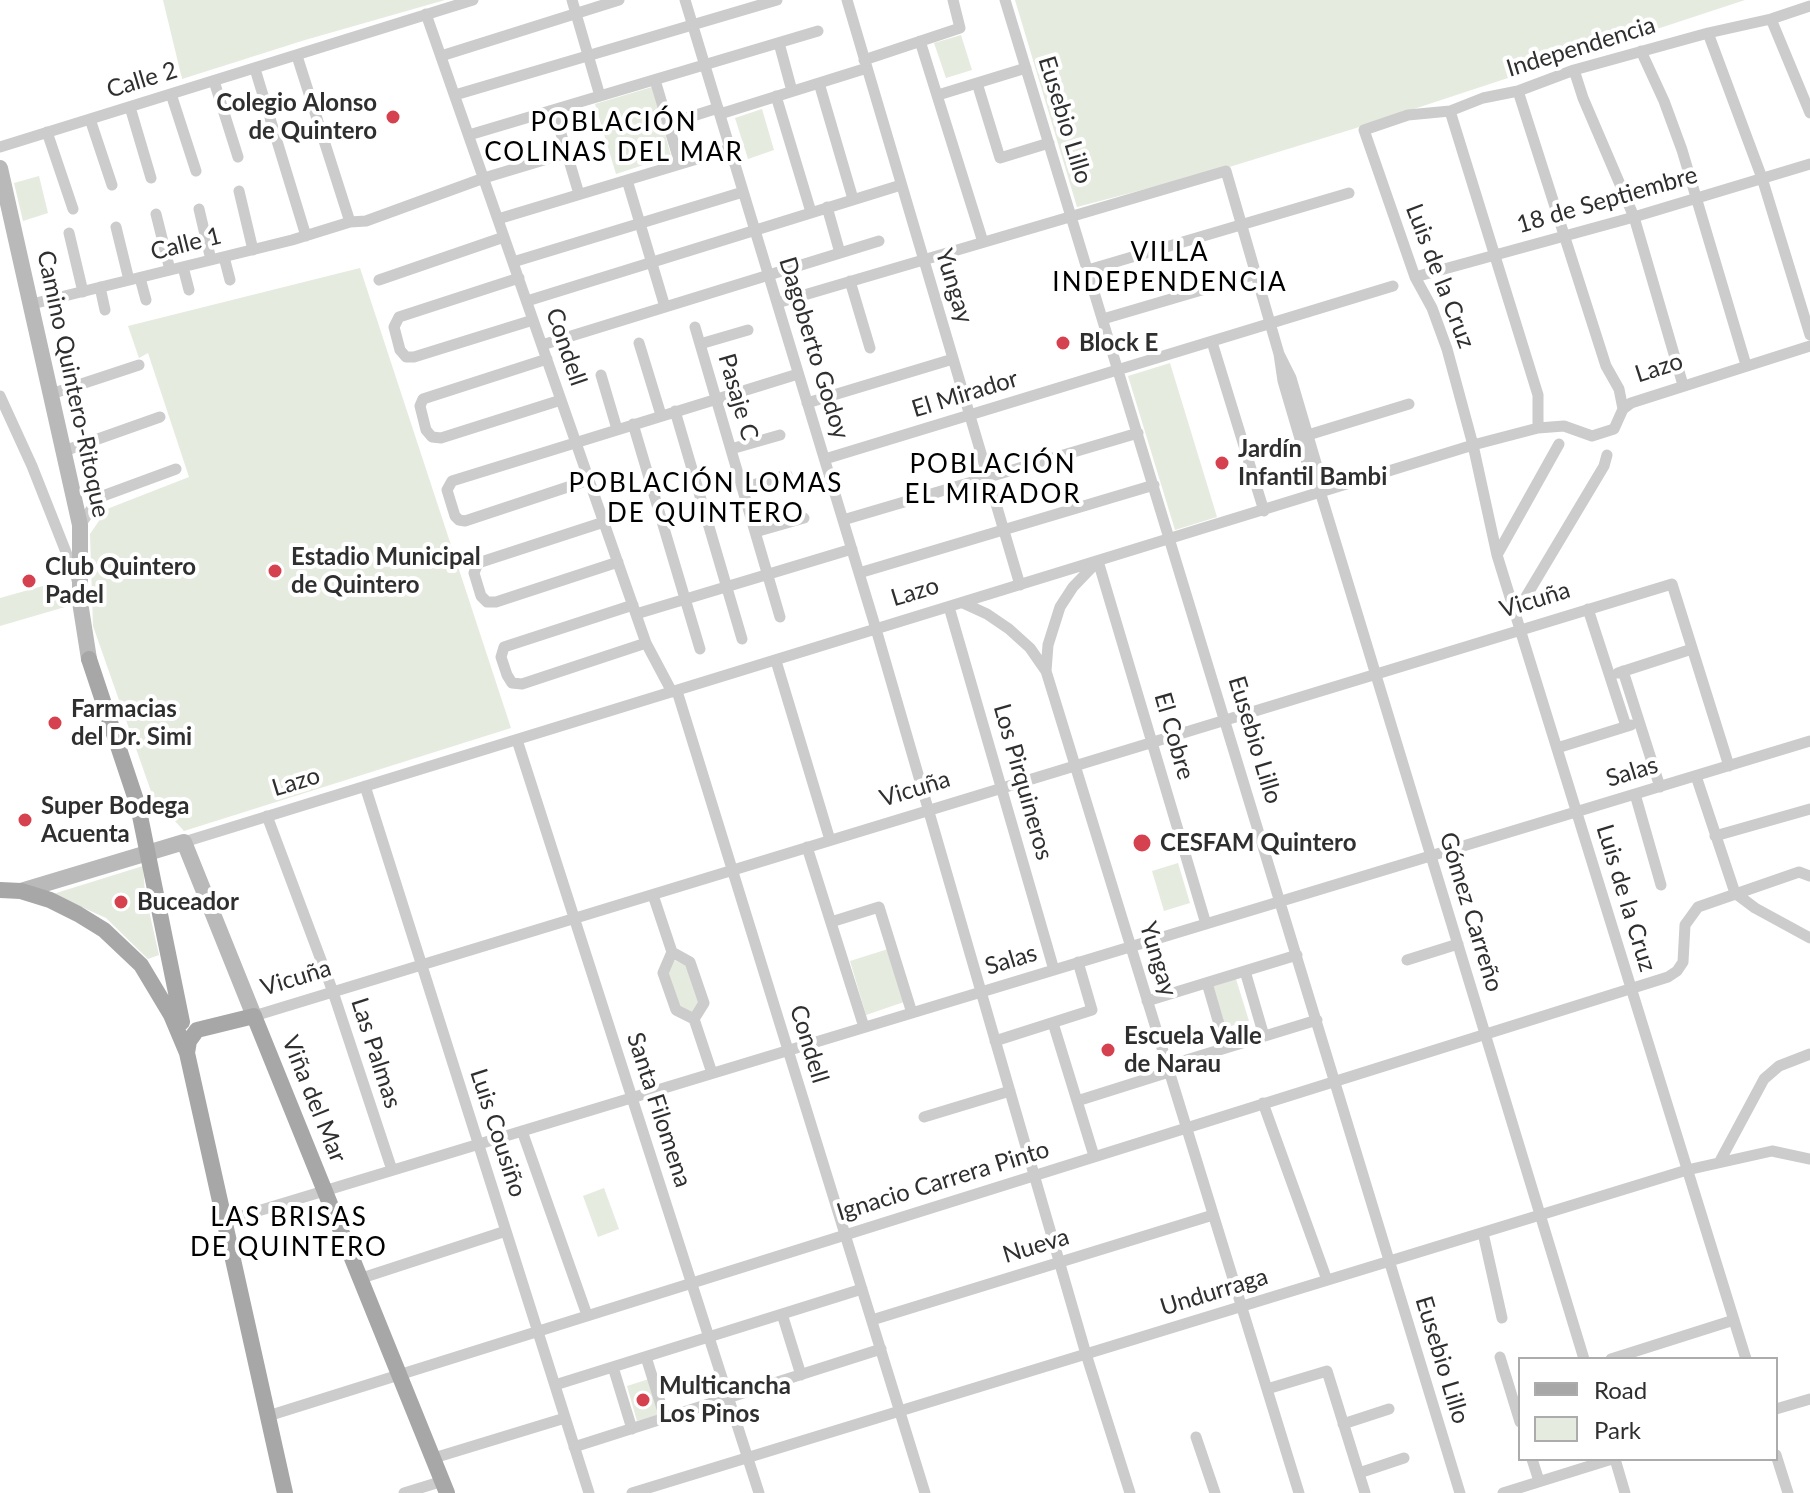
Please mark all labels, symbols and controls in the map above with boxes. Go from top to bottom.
street label: Independencia [1503,11,1659,83]
street label: Eusebio Lillo [1032,53,1098,187]
street label: Calle 2 [103,56,181,104]
place label: Colegio Alonso de Quintero [216,89,377,145]
district label: POBLACIÓN COLINAS DEL MAR [484,107,744,168]
marker: Colegio Alonso de Quintero [384,108,402,126]
street label: 18 de Septiembre [1513,160,1701,240]
street label: Luis de la Cruz [1399,200,1481,352]
street label: Calle 1 [148,221,224,267]
district label: VILLA INDEPENDENCIA [1052,237,1288,298]
street label: Yungay [929,245,979,327]
street label: Camino Quintero-Ritoque [31,248,115,520]
street label: Dagoberto Godoy [773,253,855,443]
street label: Condell [539,304,593,390]
place label: Block E [1079,329,1158,357]
marker: Block E [1054,334,1072,352]
street label: Lazo [1631,347,1687,389]
street label: Pasaje C [712,350,764,444]
street label: El Mirador [908,364,1022,424]
place label: Jardín Infantil Bambi [1238,435,1387,491]
district label: POBLACIÓN EL MIRADOR [904,449,1082,510]
marker: Jardín Infantil Bambi [1213,454,1231,472]
district label: POBLACIÓN LOMAS DE QUINTERO [569,468,843,530]
place label: Estadio Municipal de Quintero [291,543,481,599]
place label: Club Quintero Padel [45,553,196,609]
marker: Estadio Municipal de Quintero [266,562,284,580]
street label: Lazo [888,571,942,613]
marker: Club Quintero Padel [20,572,38,590]
street label: Vicuña [1496,576,1574,624]
street label: Eusebio Lillo [1222,673,1288,807]
street label: El Cobre [1148,689,1200,783]
place label: Farmacias del Dr. Simi [71,695,192,751]
street label: Los Pirquineros [987,701,1059,863]
marker: Farmacias del Dr. Simi [46,714,64,732]
street label: Salas [1603,751,1661,793]
street label: Lazo [269,761,323,803]
street label: Vicuña [876,765,954,813]
place label: Super Bodega Acuenta [41,792,189,848]
marker: Super Bodega Acuenta [16,811,34,829]
street label: Luis de la Cruz [1590,821,1662,975]
place label: CESFAM Quintero [1160,829,1356,857]
street label: Gómez Carreño [1433,829,1509,995]
marker: CESFAM Quintero [1131,832,1153,854]
place label: Buceador [137,888,239,916]
marker: Buceador [112,893,130,911]
street label: Yungay [1133,918,1183,1000]
street label: Salas [982,939,1040,981]
street label: Vicuña [257,954,335,1002]
street label: Las Palmas [345,994,407,1112]
street label: Condell [784,1001,834,1087]
place label: Escuela Valle de Narau [1124,1022,1262,1078]
street label: Santa Filomena [620,1029,698,1191]
street label: Viña del Mar [276,1031,352,1167]
marker: Escuela Valle de Narau [1099,1041,1117,1059]
street label: Luis Cousiño [464,1065,532,1201]
street label: Ignacio Carrera Pinto [833,1135,1053,1227]
district label: LAS BRISAS DE QUINTERO [190,1202,388,1264]
street label: Nueva [999,1222,1073,1270]
street label: Undurraga [1157,1262,1271,1322]
street label: Eusebio Lillo [1409,1293,1475,1427]
legend [1518,1357,1778,1461]
place label: Multicancha Los Pinos [659,1372,791,1428]
text: Road [1594,1375,1647,1404]
marker: Multicancha Los Pinos [634,1391,652,1409]
text: Park [1594,1415,1641,1444]

